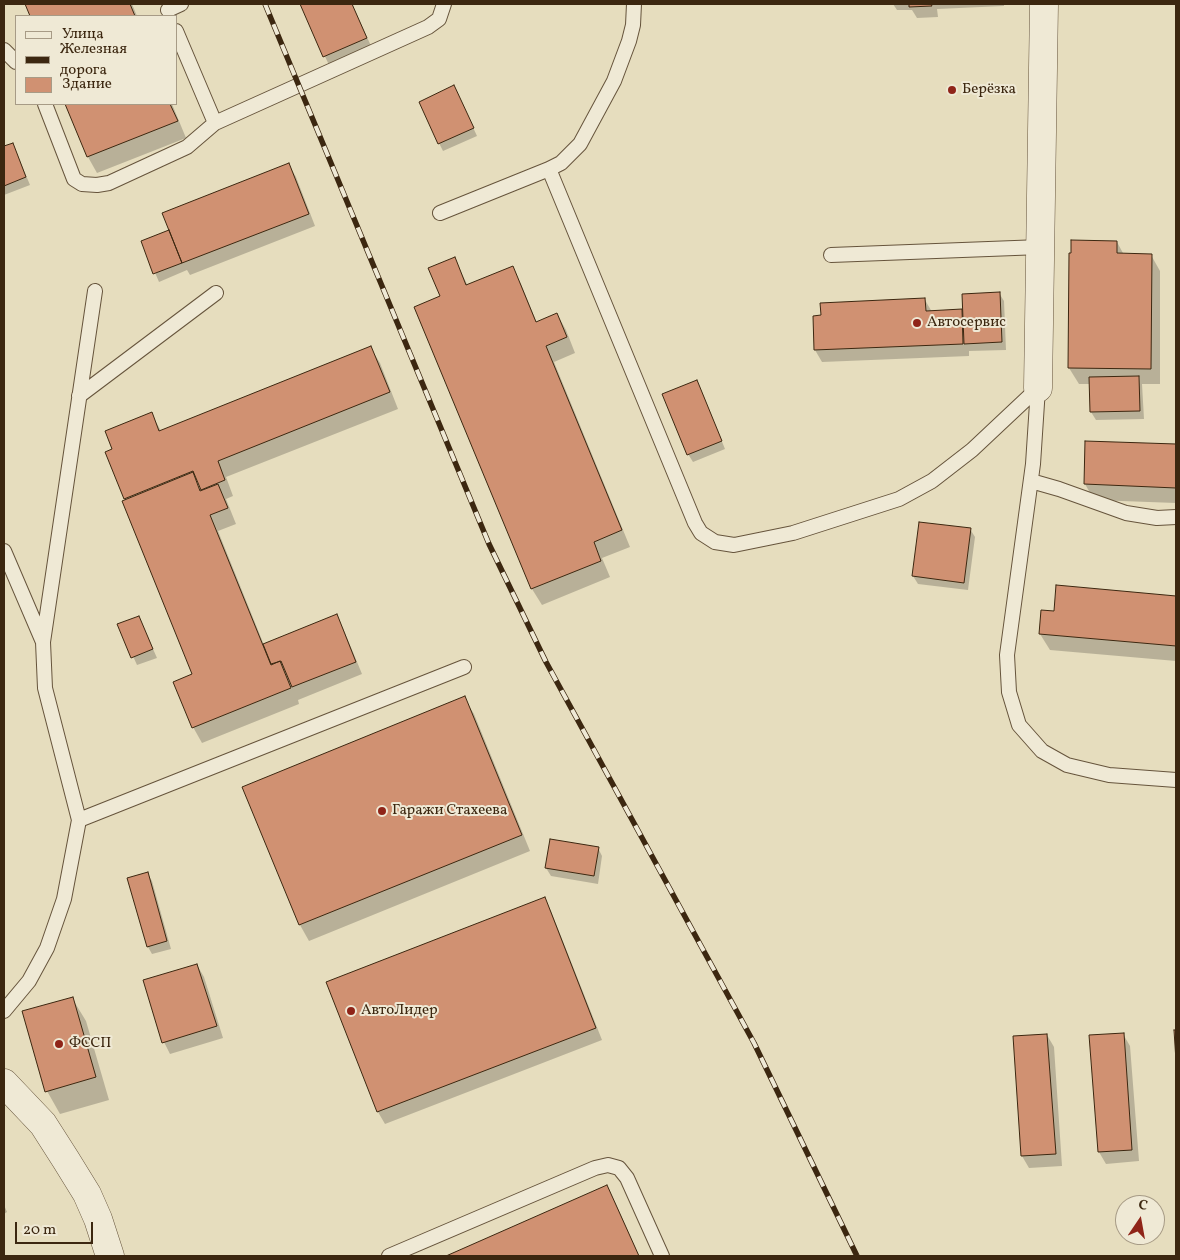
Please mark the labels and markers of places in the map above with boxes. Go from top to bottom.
place label: Берёзка [962,81,1016,99]
marker: Берёзка [946,84,958,96]
place label: Автосервис [927,314,1006,332]
marker: Автосервис [911,317,923,329]
place label: Гаражи Стахеева [392,802,507,820]
marker: Гаражи Стахеева [376,805,388,817]
place label: АвтоЛидер [361,1002,438,1020]
marker: АвтоЛидер [345,1005,357,1017]
place label: ФССП [69,1035,111,1053]
marker: ФССП [53,1038,65,1050]

